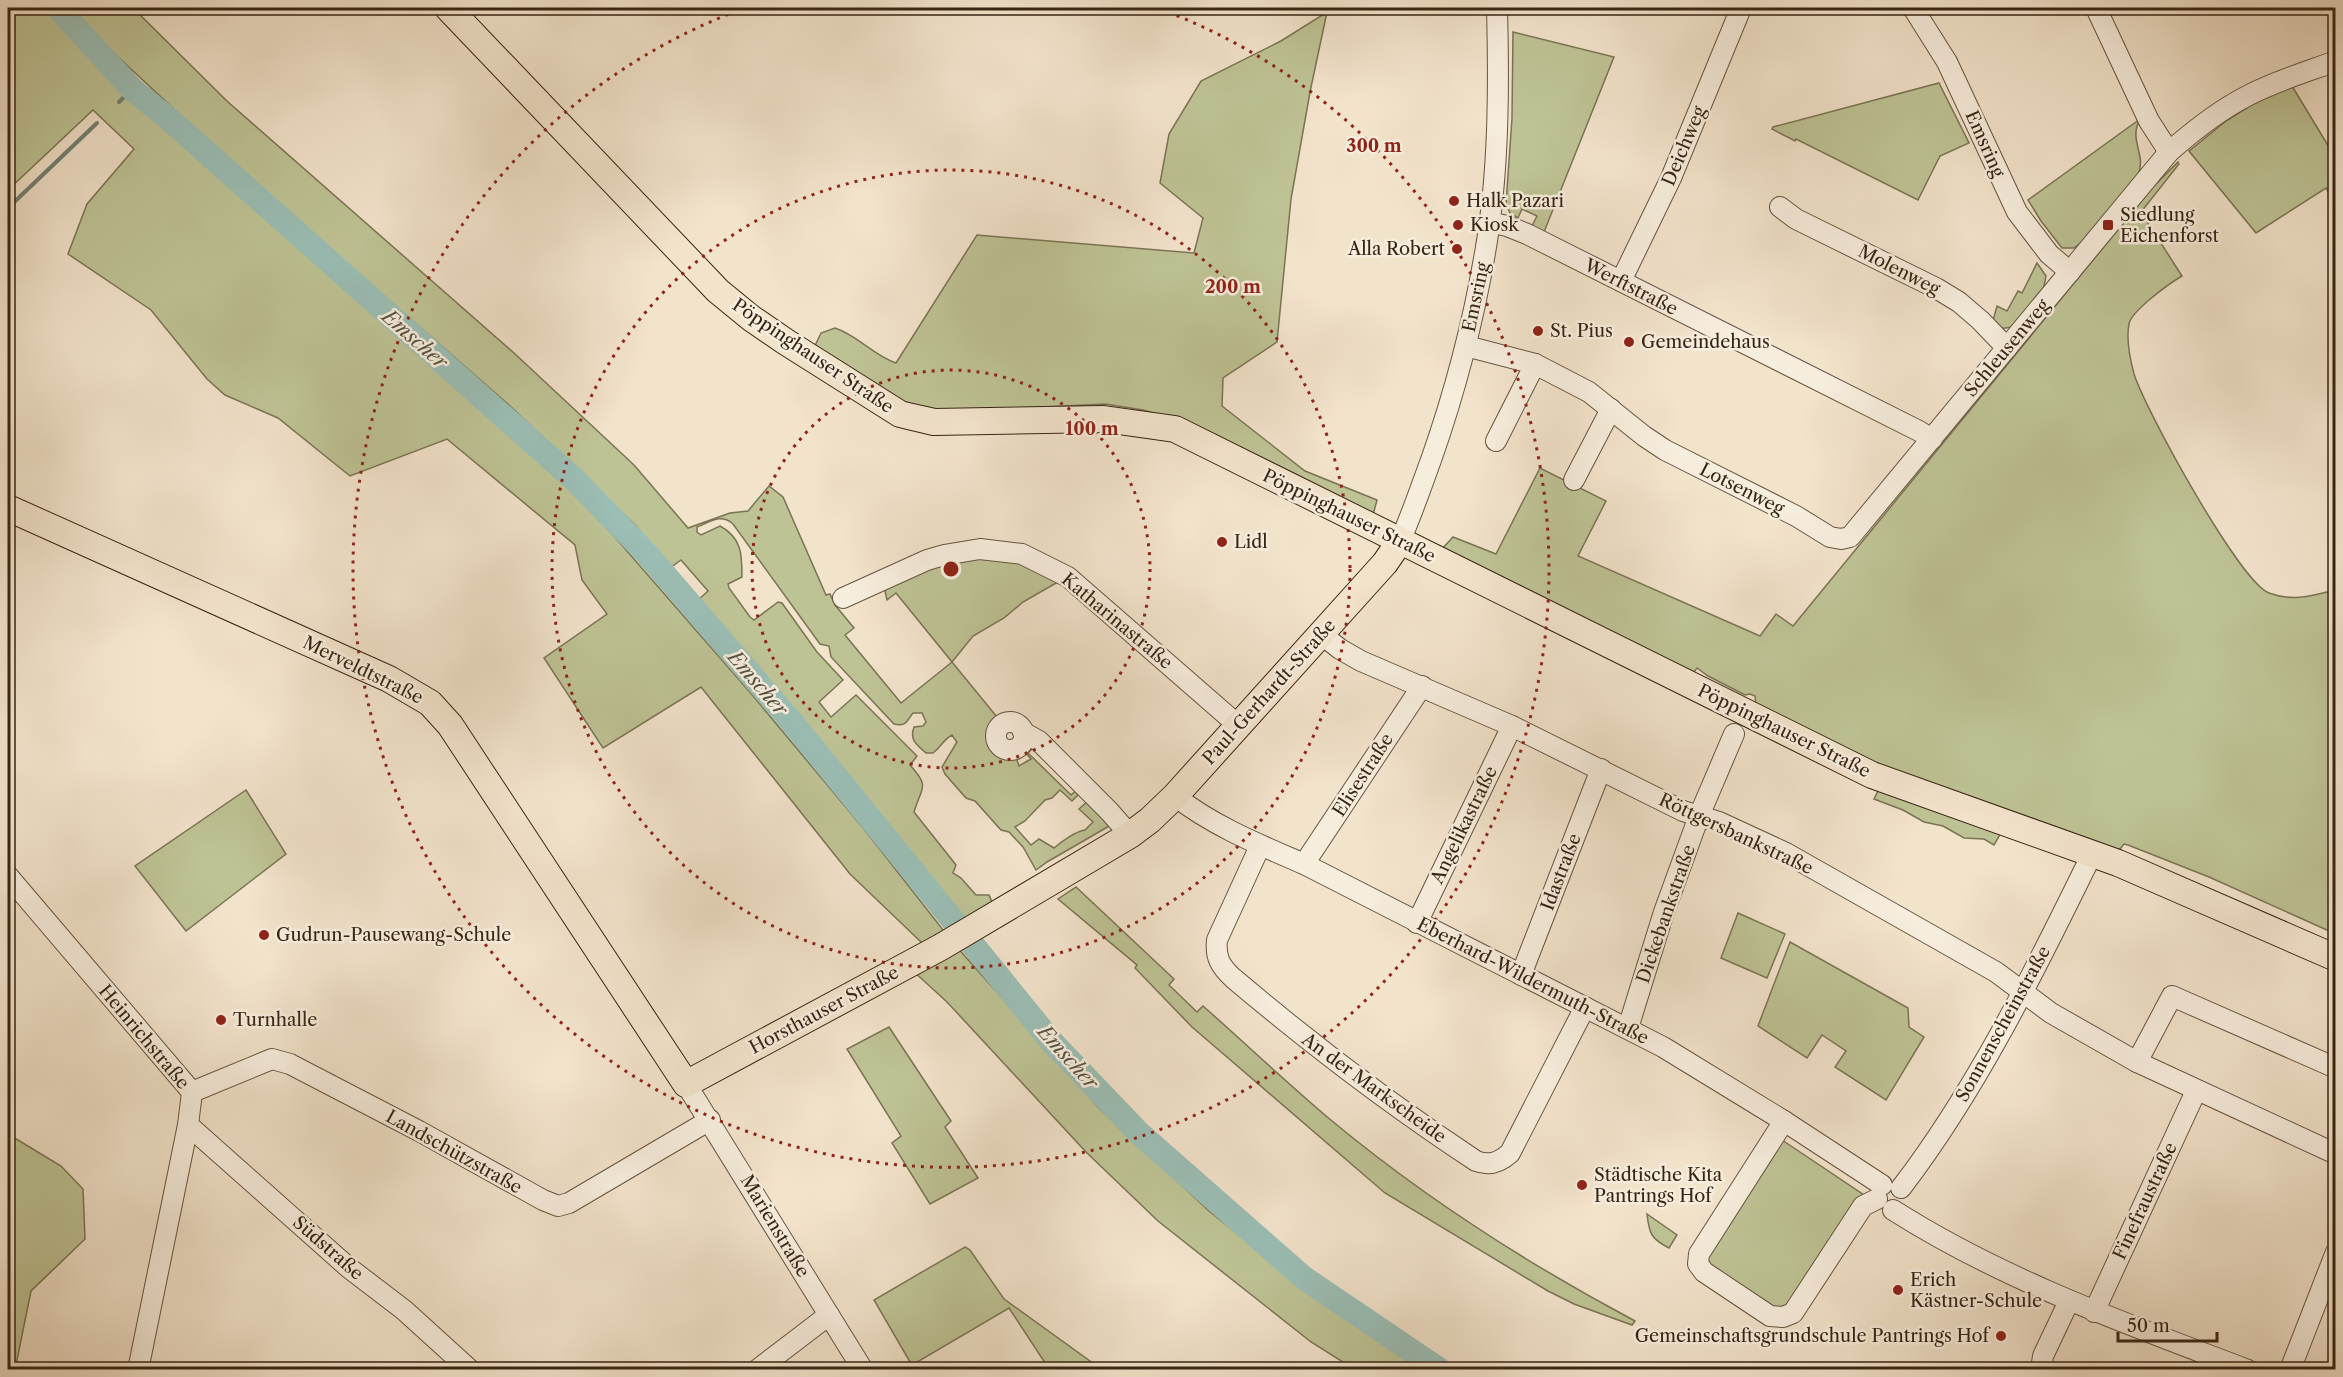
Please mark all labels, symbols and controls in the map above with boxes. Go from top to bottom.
street label: Deichweg [1657,102,1711,189]
street label: Emsring [1961,107,2010,181]
text: 300 m [1346,135,1402,157]
place label: Halk Pazari [1466,190,1564,212]
marker: Halk Pazari [1447,194,1461,208]
place label: Siedlung Eichenforst [2120,204,2220,247]
place label: Kiosk [1470,214,1520,236]
marker: Kiosk [1451,218,1465,232]
marker: Siedlung Eichenforst [2101,218,2115,232]
place label: Alla Robert [1347,238,1446,260]
street label: Molenweg [1854,240,1944,300]
marker: Alla Robert [1450,242,1464,256]
street label: Werftstraße [1580,254,1681,320]
street label: Emsring [1458,260,1494,334]
text: 200 m [1205,276,1261,298]
street label: Pöppinghauser Straße [728,294,898,418]
street label: Schleusenweg [1960,294,2055,401]
water label: Emscher [376,303,454,375]
place label: St. Pius [1550,320,1613,342]
marker: St. Pius [1531,324,1545,338]
place label: Gemeindehaus [1641,331,1770,353]
marker: Gemeindehaus [1622,335,1636,349]
text: 100 m [1065,418,1119,440]
street label: Lotsenweg [1696,458,1788,520]
street label: Pöppinghauser Straße [1259,465,1439,567]
place label: Lidl [1234,531,1268,553]
marker: Lidl [1215,535,1229,549]
centre of rings [941,559,961,579]
street label: Katharinastraße [1057,568,1177,674]
street label: Paul-Gerhardt-Straße [1198,615,1340,769]
street label: Merveldtstraße [299,631,427,709]
water label: Emscher [722,644,794,722]
street label: Pöppinghauser Straße [1694,680,1874,782]
street label: Elisestraße [1328,729,1398,821]
street label: Angelikastraße [1426,763,1502,888]
street label: Röttgersbankstraße [1655,789,1817,879]
street label: Idastraße [1536,830,1586,914]
street label: Dickebankstraße [1632,842,1700,986]
street label: Eberhard-Wildermuth-Straße [1414,913,1652,1049]
place label: Gudrun-Pausewang-Schule [276,924,511,946]
marker: Gudrun-Pausewang-Schule [257,928,271,942]
street label: Sonnenscheinstraße [1951,942,2055,1106]
street label: Horsthauser Straße [745,961,903,1059]
street label: Heinrichstraße [94,980,194,1094]
place label: Turnhalle [233,1009,317,1031]
marker: Turnhalle [214,1013,228,1027]
water label: Emscher [1031,1018,1104,1096]
street label: An der Markscheide [1297,1028,1451,1148]
street label: Landschützstraße [382,1105,526,1199]
street label: Finefraustraße [2108,1139,2182,1263]
place label: Städtische Kita Pantrings Hof [1594,1164,1723,1207]
street label: Marienstraße [736,1171,814,1281]
marker: Städtische Kita Pantrings Hof [1575,1178,1589,1192]
street label: Südstraße [288,1211,368,1285]
place label: Erich Kästner-Schule [1910,1269,2042,1312]
marker: Erich Kästner-Schule [1891,1283,1905,1297]
scale bar [2118,1305,2217,1343]
text: 50 m [2127,1315,2170,1337]
place label: Gemeinschaftsgrundschule Pantrings Hof [1635,1325,1992,1347]
marker: Gemeinschaftsgrundschule Pantrings Hof [1994,1329,2008,1343]

